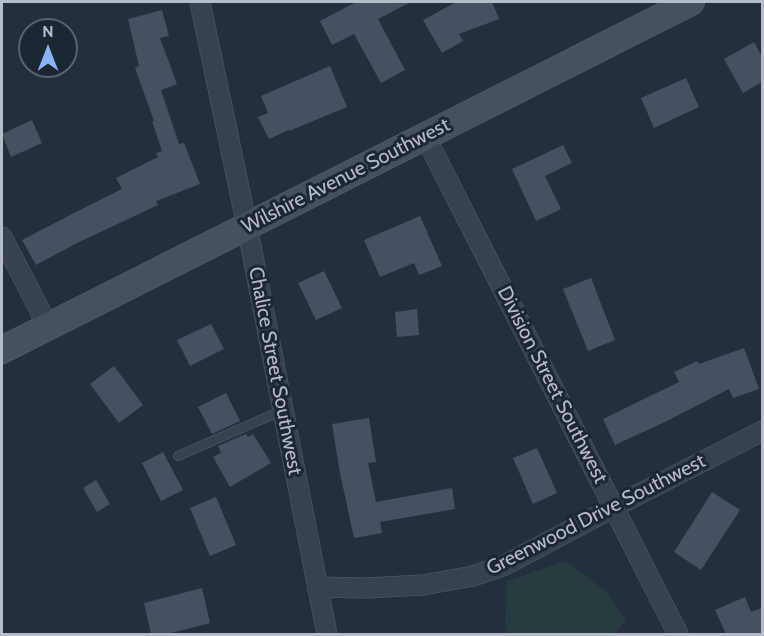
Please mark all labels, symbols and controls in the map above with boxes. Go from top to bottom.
north arrow [18,18,78,78]
text: N [42,22,54,41]
street label: Wilshire Avenue Southwest [238,113,454,239]
street label: Chalice Street Southwest [243,265,307,477]
street label: Division Street Southwest [492,282,612,488]
street label: Greenwood Drive Southwest [483,449,709,581]

